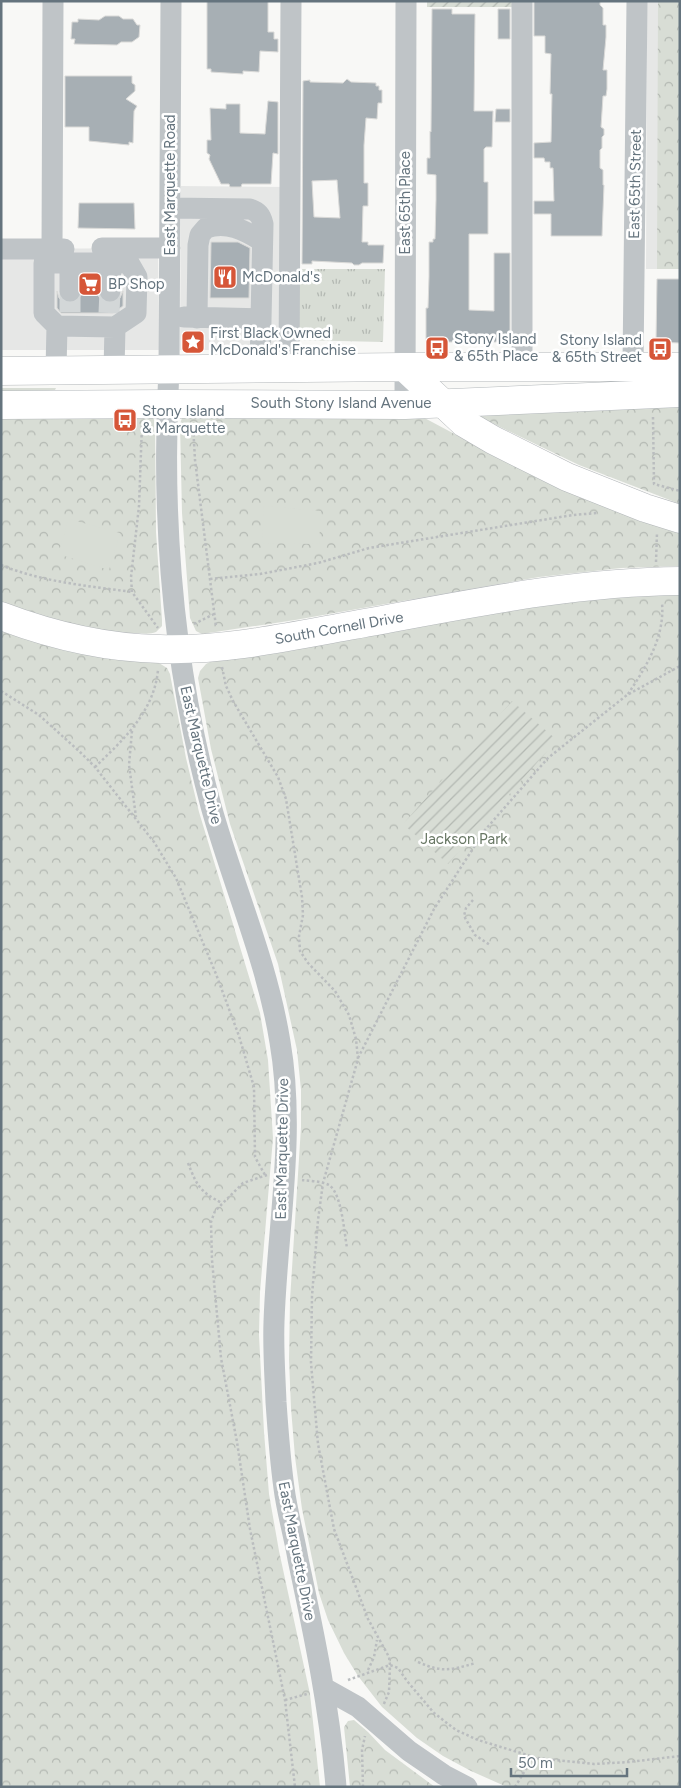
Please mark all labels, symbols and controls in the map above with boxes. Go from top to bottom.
street label: East Marquette Road [161,114,179,256]
street label: East 65th Street [625,129,645,239]
street label: East 65th Place [396,151,414,255]
restaurant icon: McDonald's [212,264,238,290]
place label: McDonald's [242,268,320,286]
supermarket icon: BP Shop [77,271,103,297]
place label: BP Shop [108,275,165,293]
place label: First Black Owned McDonald's Franchise [210,324,356,359]
place icon: First Black Owned McDonald's Franchise [180,329,206,355]
place label: Stony Island & 65th Place [454,330,538,365]
place label: Stony Island & 65th Street [552,331,642,366]
bus stop icon: Stony Island & 65th Place [424,335,450,361]
bus stop icon: Stony Island & 65th Street [647,336,673,362]
street label: South Stony Island Avenue [250,394,432,412]
place label: Stony Island & Marquette [142,402,226,437]
bus stop icon: Stony Island & Marquette [112,407,138,433]
street label: South Cornell Drive [273,608,405,648]
street label: East Marquette Drive [176,684,226,826]
park label: Jackson Park [420,830,508,848]
street label: East Marquette Drive [272,1078,292,1220]
street label: East Marquette Drive [275,1480,319,1622]
scale bar [511,1746,627,1778]
text: 50 m [518,1754,553,1772]

